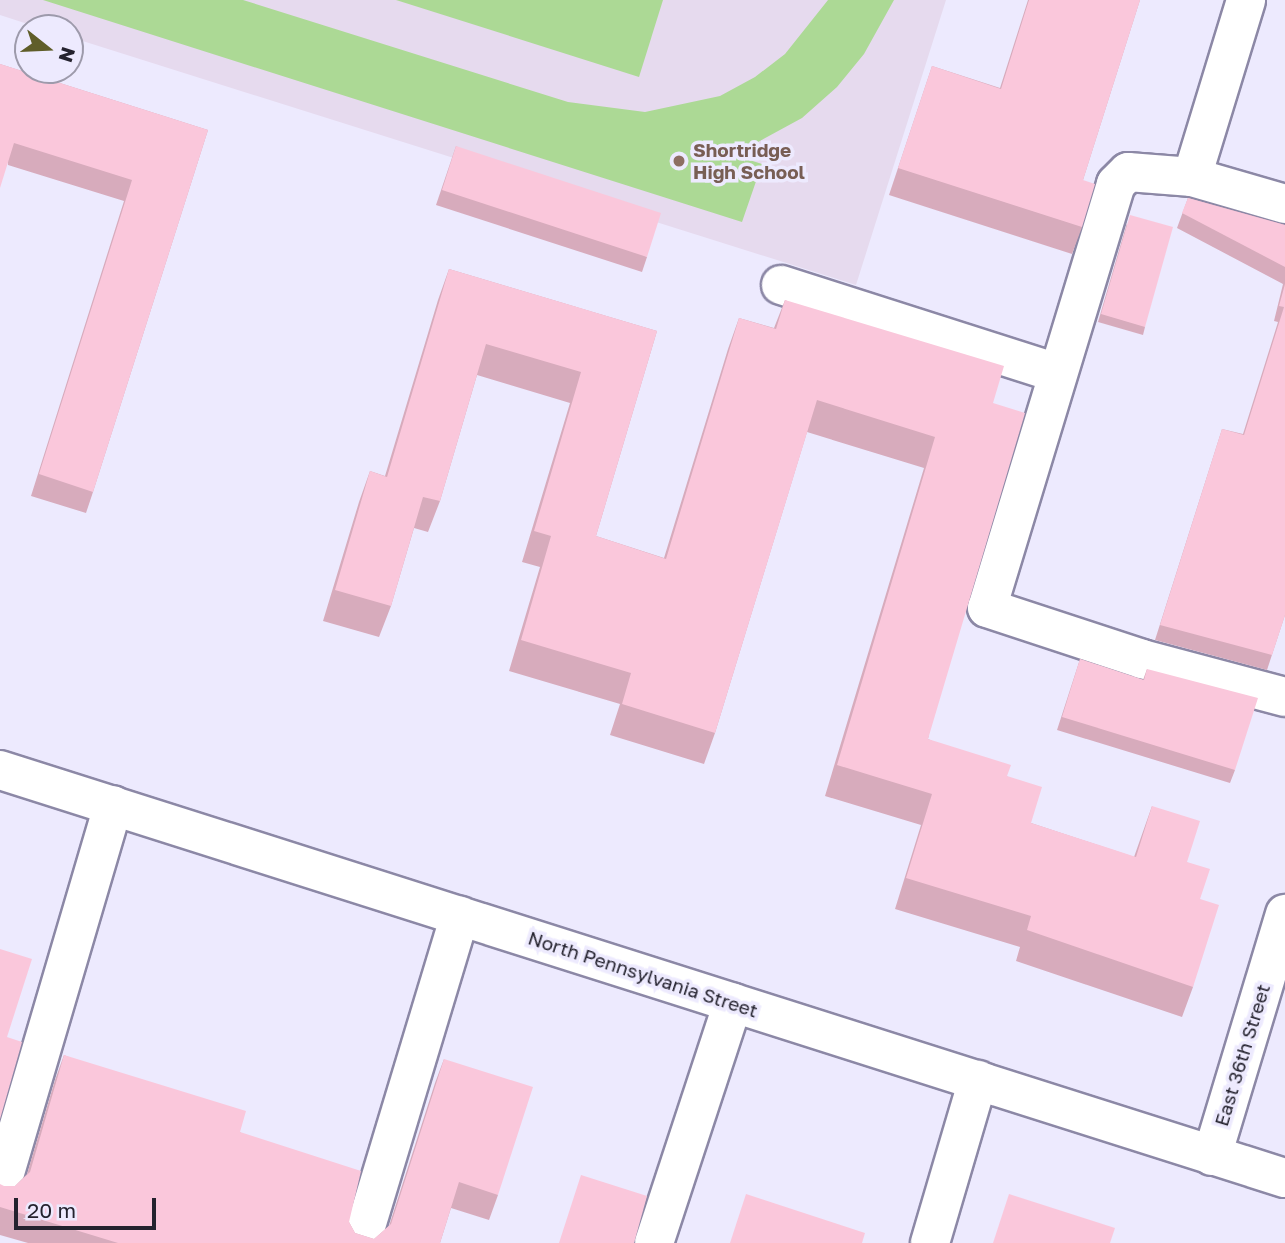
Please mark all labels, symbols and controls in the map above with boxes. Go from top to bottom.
north arrow [14,14,84,84]
text: N [54,45,81,65]
place label: Shortridge High School [693,139,805,183]
marker: Shortridge High School [671,153,687,169]
street label: North Pennsylvania Street [525,926,761,1022]
street label: East 36th Street [1210,981,1274,1129]
scale bar [18,1184,159,1228]
text: 20 m [27,1197,76,1223]

